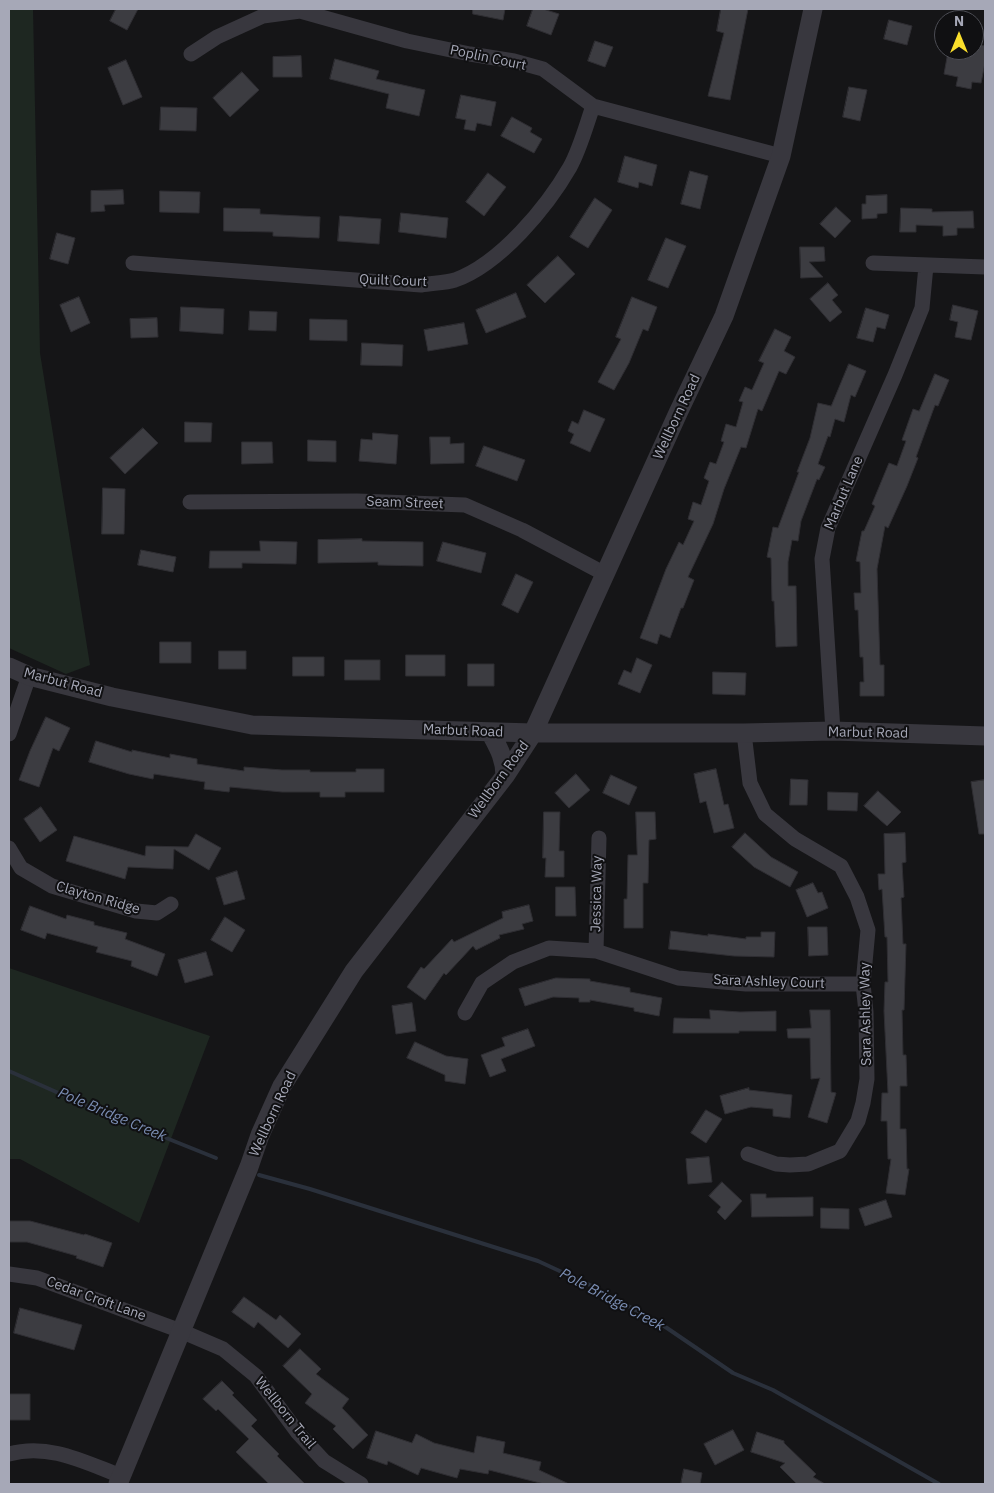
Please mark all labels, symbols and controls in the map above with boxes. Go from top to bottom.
north arrow [934,10,984,60]
text: N [954,12,964,30]
street label: Poplin Court [448,42,528,74]
street label: Quilt Court [359,271,427,291]
street label: Wellborn Road [650,372,704,462]
street label: Marbut Lane [821,454,867,532]
street label: Seam Street [366,493,444,513]
street label: Marbut Road [22,664,104,702]
street label: Marbut Road [423,721,503,741]
street label: Marbut Road [828,724,908,742]
street label: Wellborn Road [465,738,533,822]
street label: Jessica Way [588,856,606,932]
street label: Clayton Ridge [54,878,142,918]
street label: Sara Ashley Way [857,962,875,1066]
street label: Sara Ashley Court [713,972,825,992]
street label: Wellborn Road [246,1069,300,1159]
water label: Pole Bridge Creek [55,1084,169,1146]
water label: Pole Bridge Creek [557,1265,667,1335]
street label: Cedar Croft Lane [44,1273,148,1325]
street label: Wellborn Trail [251,1374,319,1452]

